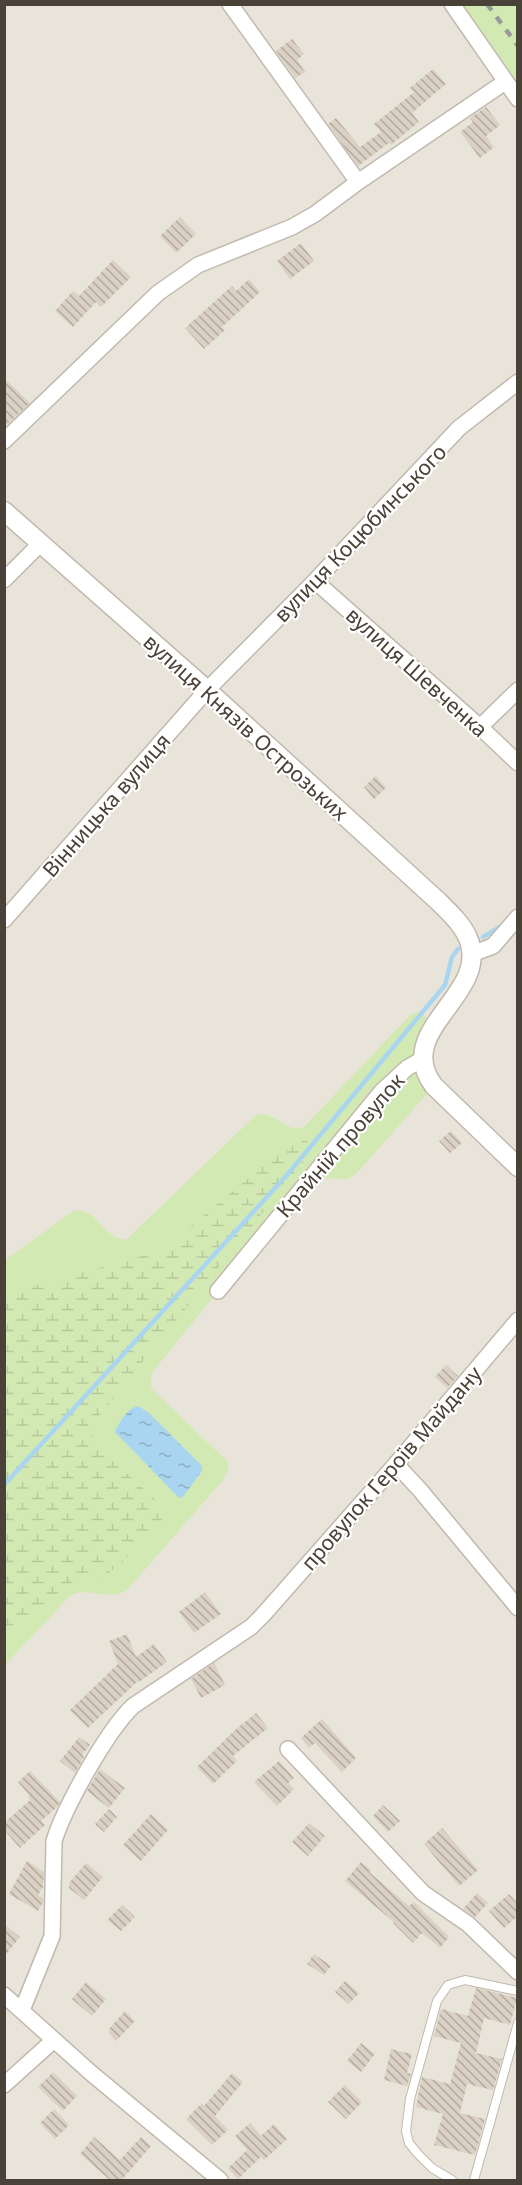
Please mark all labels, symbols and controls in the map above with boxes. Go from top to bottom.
street label: вулиця Коцюбинського [268,438,452,628]
street label: вулиця Шевченка [340,601,494,743]
street label: вулиця Князів Острозьких [138,628,354,827]
street label: Вінницька вулиця [36,727,176,883]
street label: Крайній провулок [270,1067,410,1223]
street label: провулок Героїв Майдану [295,1360,488,1576]

